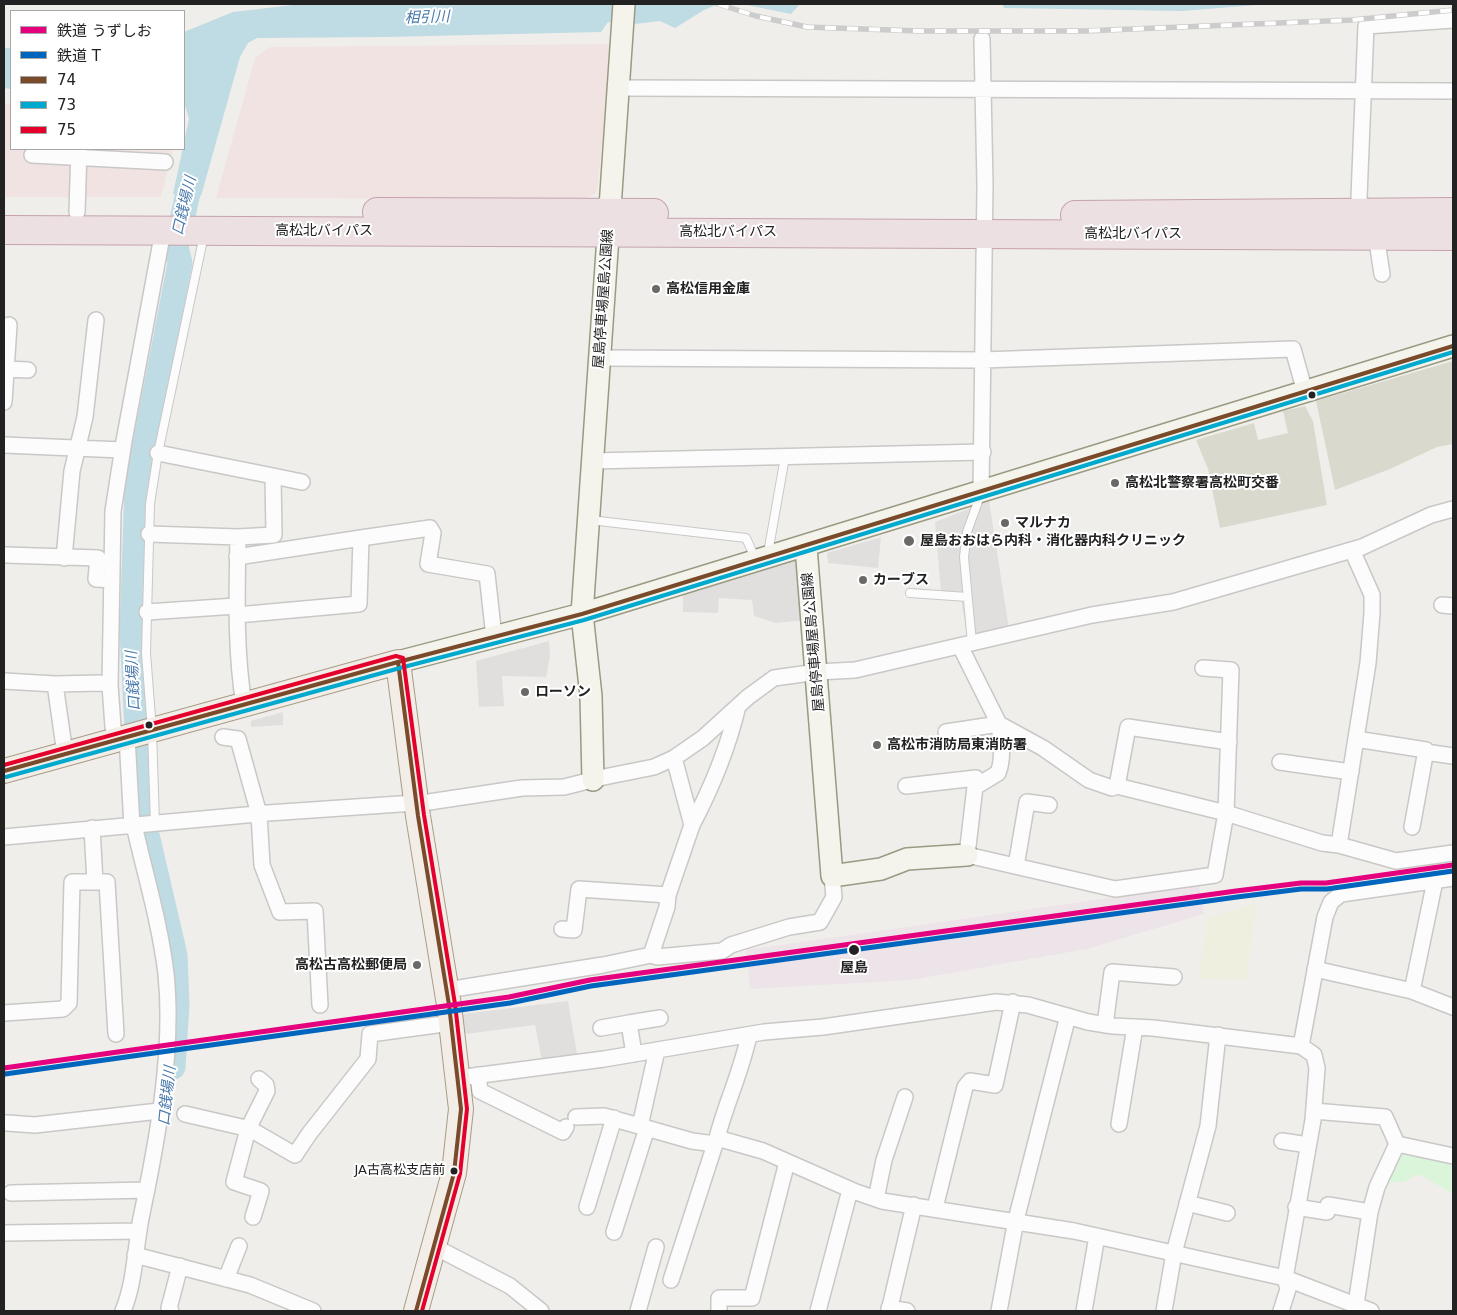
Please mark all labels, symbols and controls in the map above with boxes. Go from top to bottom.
water label: 相引川 [404,8,450,28]
legend [10,10,185,150]
text: 鉄道 うずしお [57,22,152,40]
text: 鉄道 T [57,47,101,65]
text: 74 [57,71,76,89]
text: 73 [57,96,76,114]
text: 75 [57,121,76,139]
water label: 口銭場川 [169,175,201,237]
street label: 高松北バイパス [275,223,373,239]
street label: 高松北バイパス [679,224,777,240]
street label: 高松北バイパス [1084,226,1182,242]
street label: 屋島停車場屋島公園線 [591,229,617,369]
place label: 高松信用金庫 [666,281,750,297]
marker: 高松信用金庫 [650,283,662,295]
unlabelled marker [1307,390,1317,400]
place label: 高松北警察署高松町交番 [1125,475,1279,491]
marker: 高松北警察署高松町交番 [1109,477,1121,489]
place label: マルナカ [1015,515,1071,531]
marker: マルナカ [999,517,1011,529]
place label: 屋島おおはら内科・消化器内科クリニック [920,533,1186,549]
marker: 屋島おおはら内科・消化器内科クリニック [902,534,916,548]
street label: 屋島停車場屋島公園線 [800,572,828,712]
place label: カーブス [873,572,929,588]
marker: カーブス [857,574,869,586]
water label: 口銭場川 [123,651,145,711]
place label: ローソン [535,684,591,700]
marker: ローソン [519,686,531,698]
unlabelled marker [144,720,154,730]
place label: 高松市消防局東消防署 [887,737,1027,753]
marker: 高松市消防局東消防署 [871,739,883,751]
marker: 屋島 [847,943,861,957]
place label: 高松古高松郵便局 [295,957,407,973]
marker: 高松古高松郵便局 [411,959,423,971]
place label: 屋島 [840,960,868,976]
water label: 口銭場川 [156,1065,180,1127]
place label: JA古高松支店前 [355,1163,445,1179]
marker: JA古高松支店前 [449,1166,459,1176]

